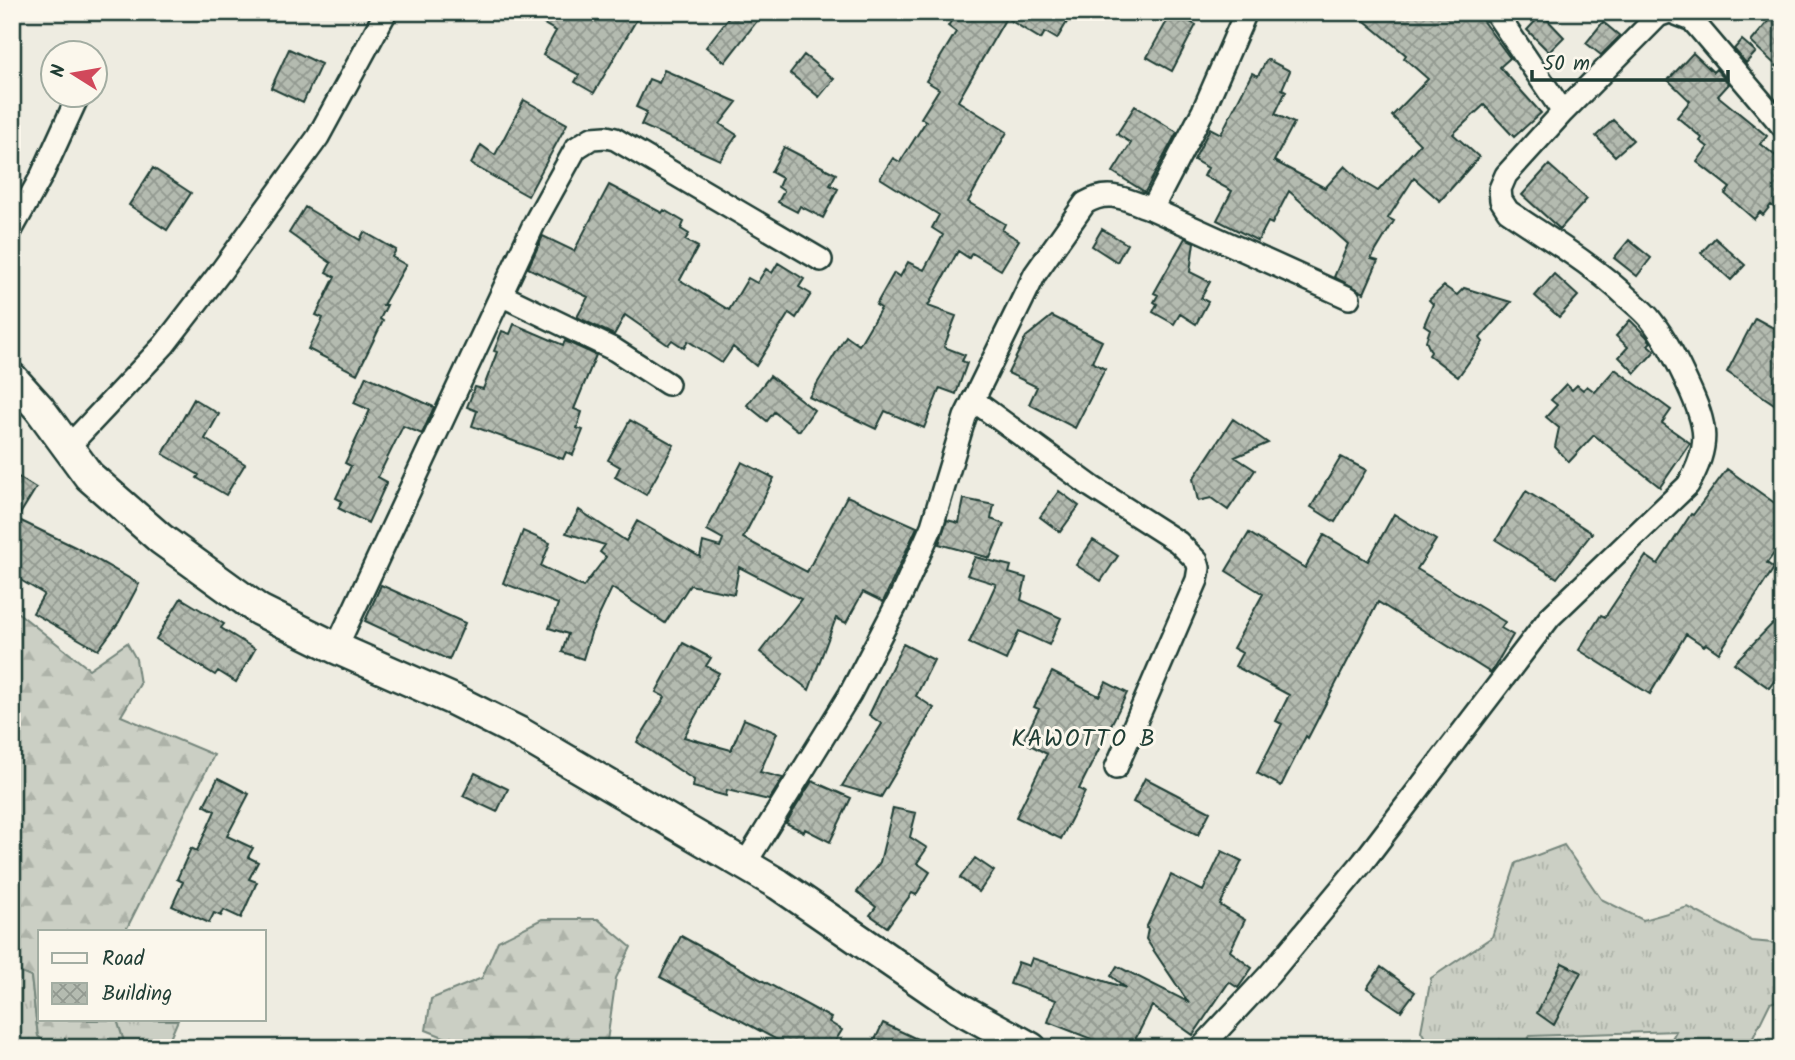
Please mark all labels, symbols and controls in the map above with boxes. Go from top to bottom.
north arrow [38,38,108,108]
scale bar [1532,38,1728,82]
text: 50 m [1543,48,1590,81]
text: N [43,62,75,80]
district label: KAWOTTO B [1011,720,1157,759]
legend [38,930,266,1021]
text: Road [102,943,145,976]
text: Building [102,978,172,1011]

